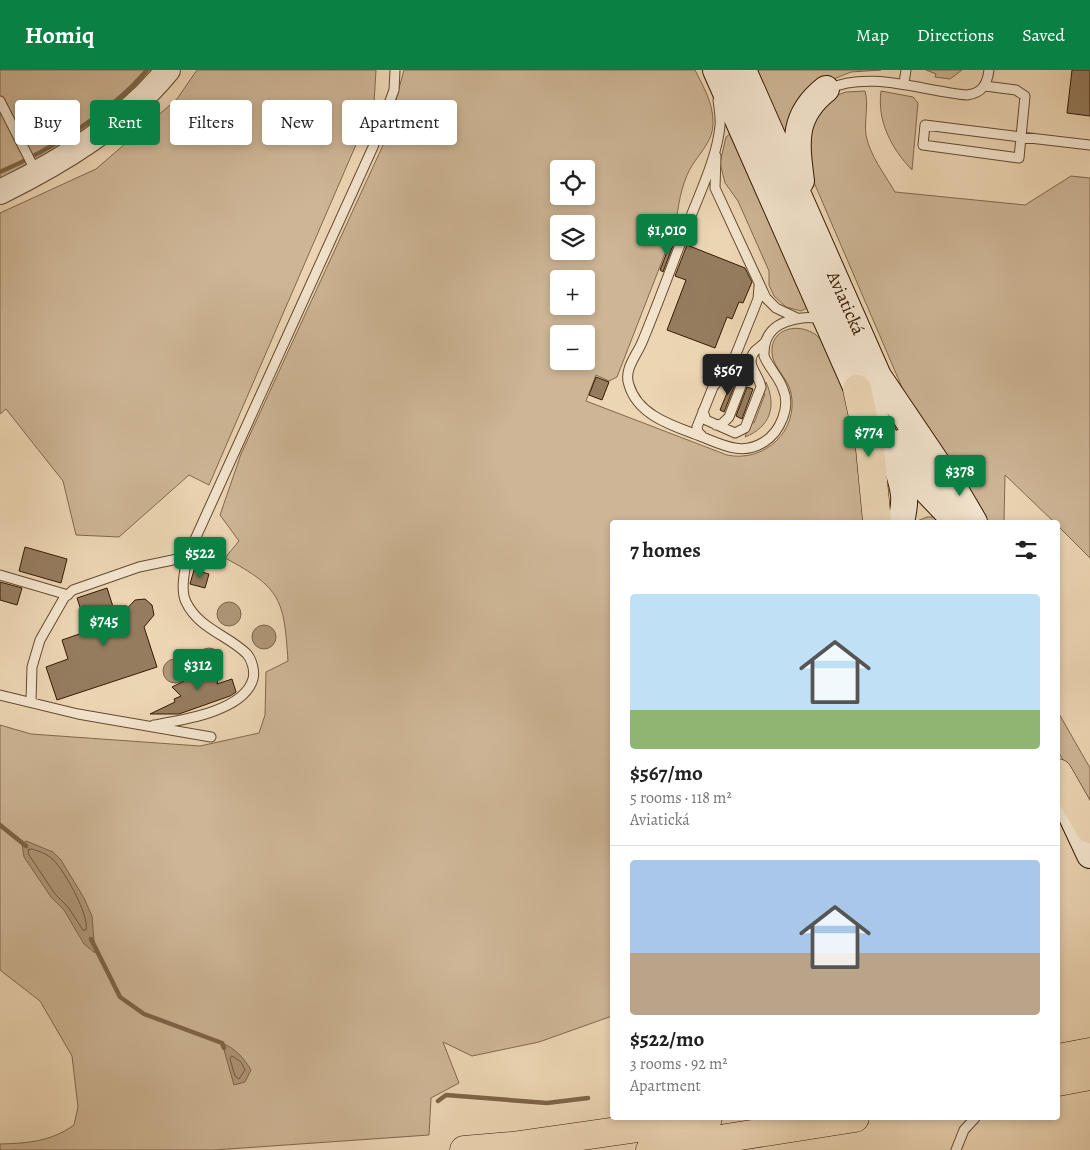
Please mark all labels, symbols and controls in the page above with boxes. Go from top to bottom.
text: Homiq [25,19,94,51]
text: Map [856,23,889,47]
text: Directions [917,23,994,47]
text: Saved [1022,23,1065,47]
chip: Buy [15,100,80,145]
chip: Rent [90,100,160,145]
chip: Filters [170,100,252,145]
chip: New [262,100,332,145]
chip: Apartment [342,100,457,145]
map controls [550,160,595,370]
button: locate [550,160,595,205]
pin: $1,010 [626,214,708,256]
button: layers [550,215,595,260]
text: $1,010 [647,219,687,241]
street label: Aviatická [821,266,871,339]
button: + [550,270,595,315]
button: − [550,325,595,370]
pin: $567 [698,354,758,396]
text: $567 [714,359,742,381]
pin: $774 [839,416,899,458]
text: $774 [855,421,883,443]
pin: $378 [930,454,990,497]
text: $378 [946,460,974,482]
pin: $522 [170,536,230,579]
text: 7 homes [630,536,701,564]
icon: filters [1012,536,1040,564]
text: $522 [185,542,215,564]
pin: $745 [74,604,134,647]
text: $745 [90,610,118,632]
icon: home [790,627,880,717]
pin: $312 [168,648,228,691]
text: $312 [184,654,212,676]
text: $567/mo [630,759,703,787]
text: 5 rooms · 118 m² [630,787,732,809]
text: Aviatická [630,809,690,831]
icon: home [790,892,880,982]
text: $522/mo [630,1025,704,1053]
text: 3 rooms · 92 m² [630,1053,728,1075]
text: Apartment [630,1075,701,1097]

